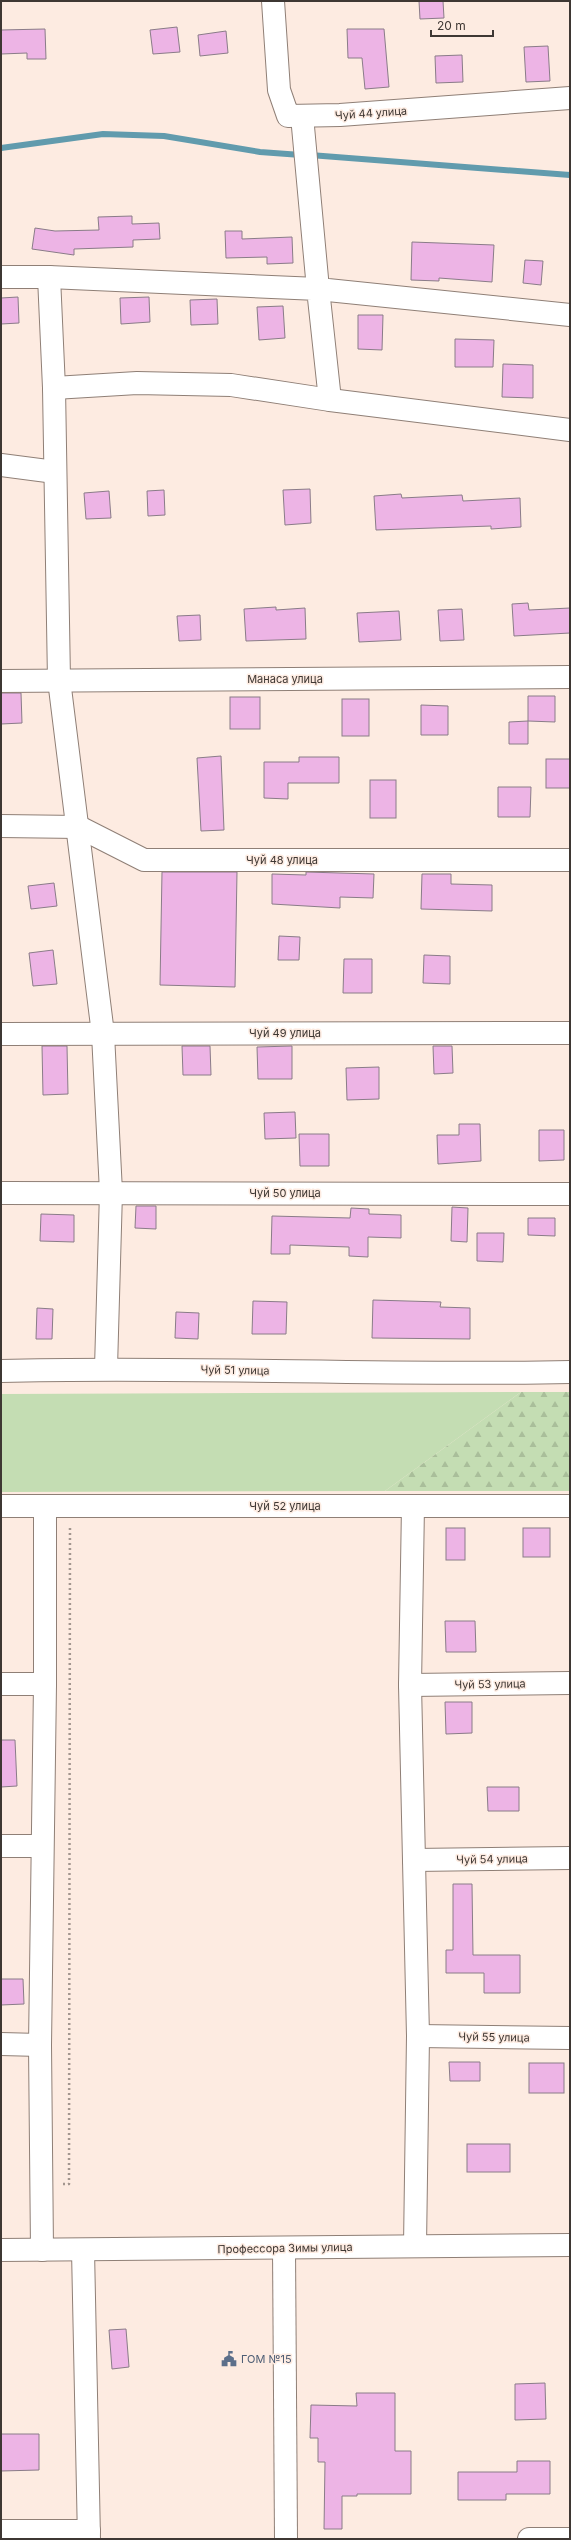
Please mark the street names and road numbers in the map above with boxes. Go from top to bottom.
street label: Чуй 44 улица [335,104,407,122]
street label: Манаса улица [247,672,323,686]
street label: Чуй 48 улица [246,853,318,867]
street label: Чуй 49 улица [249,1026,321,1040]
street label: Чуй 50 улица [249,1186,321,1200]
street label: Чуй 51 улица [200,1362,270,1378]
street label: Чуй 52 улица [249,1499,321,1513]
street label: Чуй 53 улица [454,1676,526,1692]
street label: Чуй 54 улица [456,1851,528,1867]
street label: Чуй 55 улица [458,2029,530,2045]
street label: Профессора Зимы улица [217,2240,353,2256]

